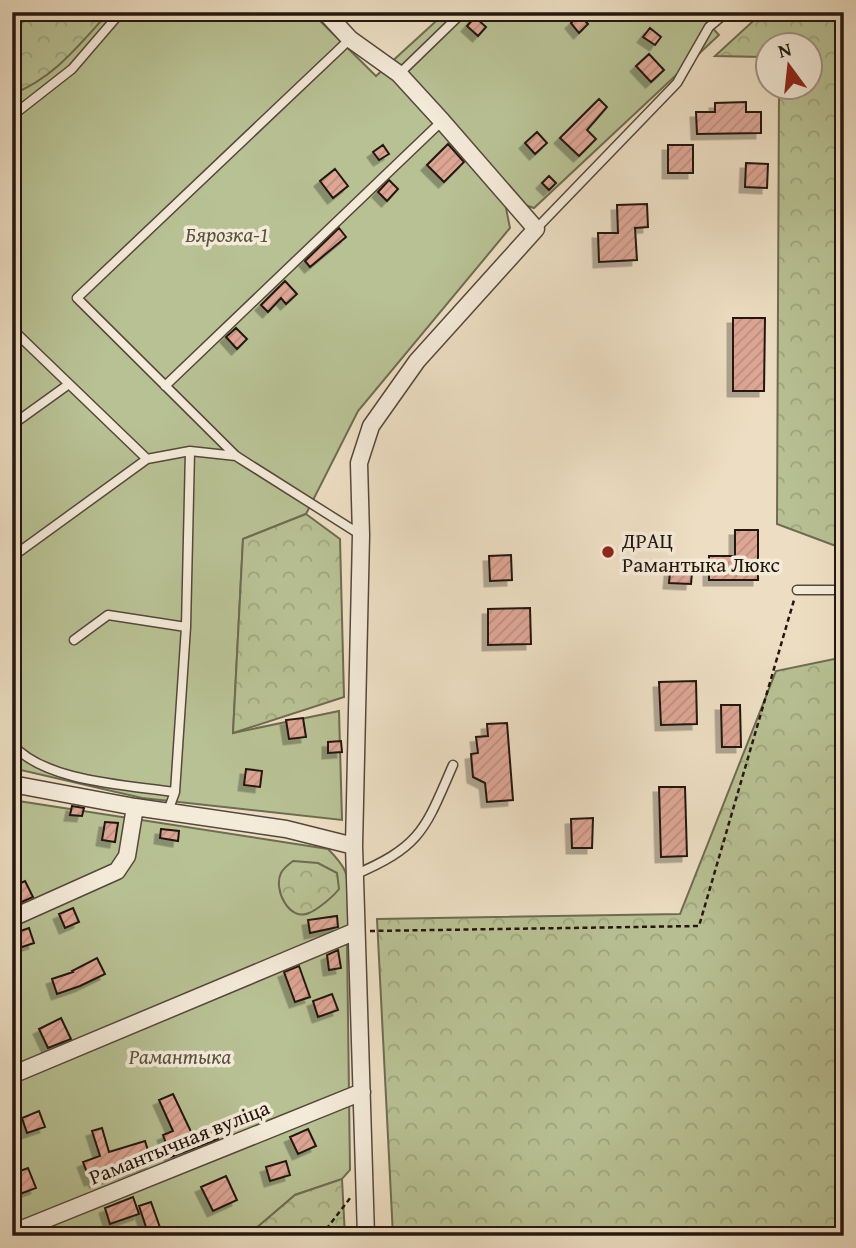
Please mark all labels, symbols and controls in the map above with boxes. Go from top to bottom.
north arrow [754,32,824,102]
text: N [775,34,795,65]
park label: Бярозка-1 [185,219,269,250]
place label: ДРАЦ Рамантыка Люкс [621,525,780,580]
marker: ДРАЦ Рамантыка Люкс [600,544,616,560]
park label: Рамантыка [128,1041,232,1072]
street label: Рамантычная вуліца [84,1092,274,1192]

